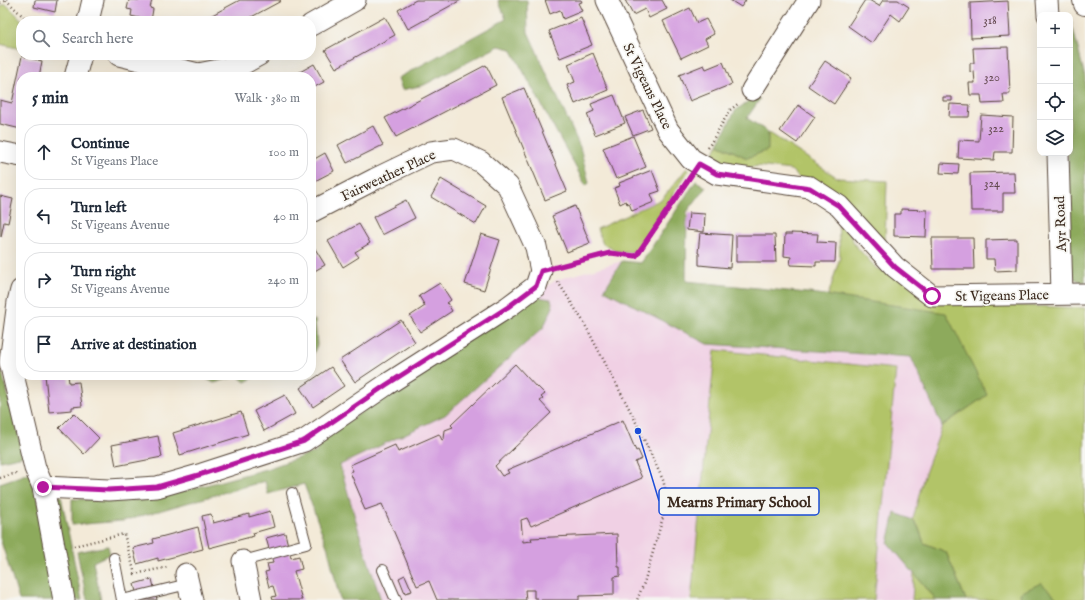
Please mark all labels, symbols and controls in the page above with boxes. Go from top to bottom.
map controls [1037,12,1073,156]
button: + [1037,12,1073,48]
house number: 318 [983,13,997,28]
search box [16,16,316,60]
icon: search [30,27,52,49]
text: Search here [62,29,133,48]
street label: St Vigeans Place [618,40,676,133]
button: − [1037,48,1073,84]
house number: 320 [984,70,1000,85]
button: locate [1037,84,1073,120]
text: 5 min [32,88,69,109]
text: Walk · 380 m [235,90,300,107]
button: layers [1037,120,1073,156]
house number: 322 [988,121,1004,136]
text: Continue [71,134,129,153]
icon: ahead [33,141,55,163]
text: 100 m [269,144,299,161]
street label: Fairweather Place [338,146,439,206]
text: St Vigeans Place [71,153,158,170]
house number: 324 [984,176,1000,191]
street label: Ayr Road [1051,195,1071,253]
text: Turn left [71,198,127,217]
icon: left [33,205,55,227]
text: 40 m [273,208,299,225]
text: St Vigeans Avenue [71,217,170,234]
text: Turn right [71,262,136,281]
icon: right [33,269,55,291]
text: 240 m [267,272,299,289]
text: St Vigeans Avenue [71,281,170,298]
street label: St Vigeans Place [955,286,1050,306]
route start [923,287,941,305]
icon: arrive [33,333,55,355]
text: Arrive at destination [71,335,197,354]
route end [34,478,52,496]
callout: Mearns Primary School [659,488,819,515]
text: Mearns Primary School [667,493,812,512]

